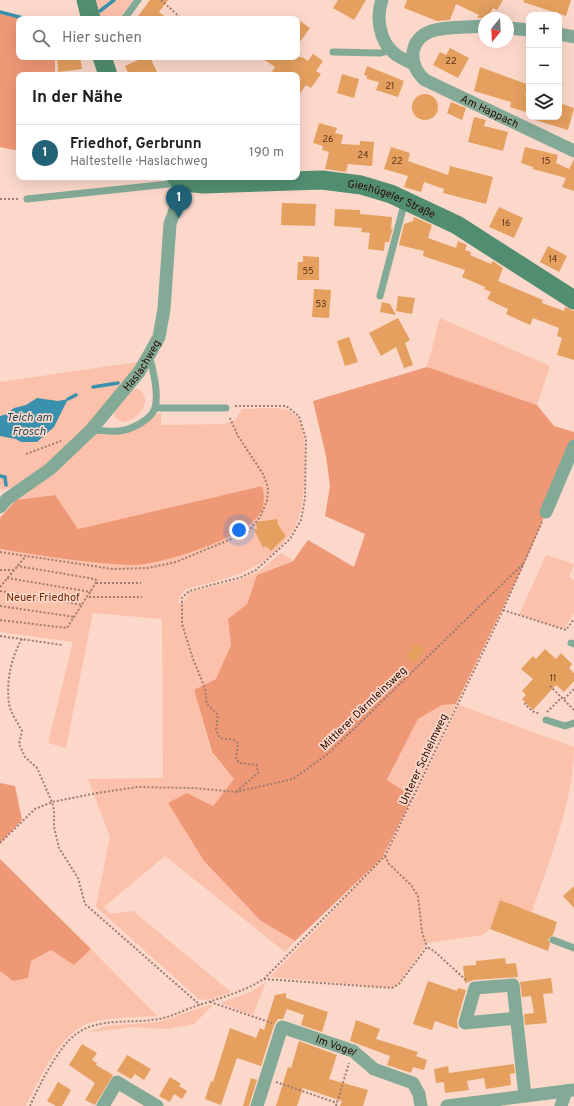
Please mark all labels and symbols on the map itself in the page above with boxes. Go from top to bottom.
north arrow [478,12,514,48]
house number: 22 [445,56,457,67]
house number: 21 [386,81,394,92]
street label: Am Happach [458,92,521,132]
house number: 26 [323,134,333,145]
house number: 24 [357,150,369,161]
house number: 22 [391,156,403,167]
house number: 15 [542,156,550,167]
street label: Gieshügeler Straße [346,177,438,222]
pin: 1 [166,185,192,218]
house number: 16 [502,218,510,229]
house number: 14 [549,254,558,265]
house number: 55 [302,266,314,277]
house number: 53 [315,299,327,310]
street label: Haslachweg [120,337,164,394]
water label: Teich am Frosch [6,410,52,440]
your location [229,520,249,540]
park label: Neuer Friedhof [6,591,80,605]
street label: Mittlerer Därmleinsweg [317,664,410,754]
house number: 11 [550,673,556,684]
street label: Unterer Schleimweg [397,711,451,807]
street label: Im Vogel [314,1033,359,1059]

